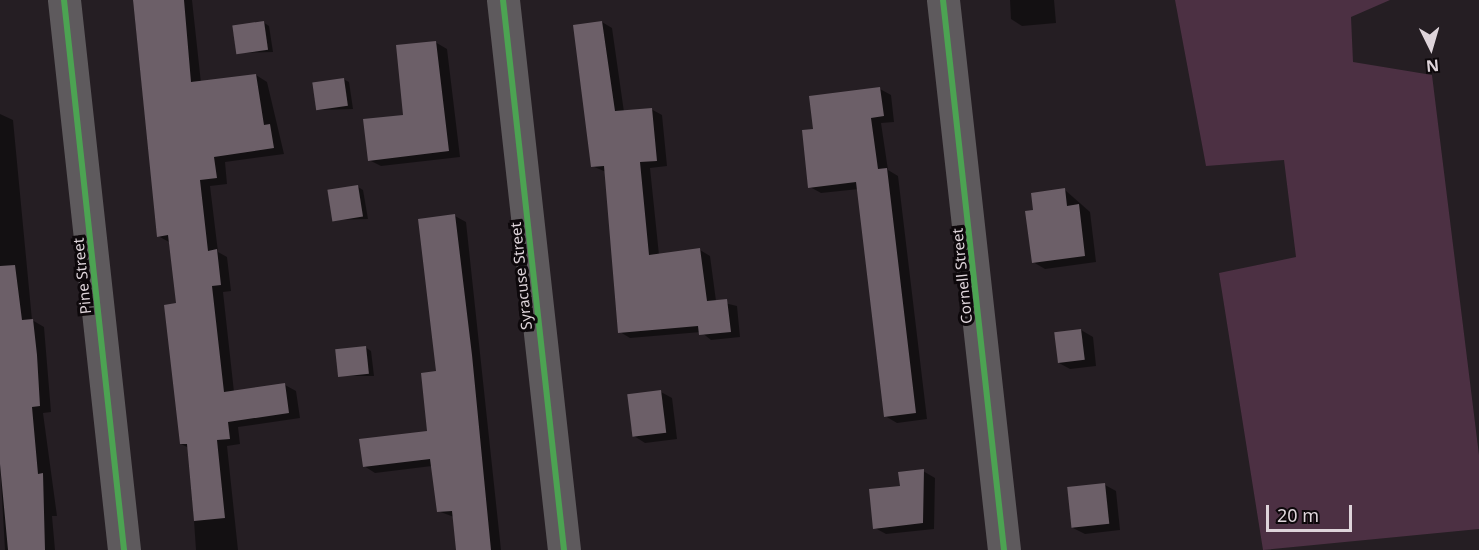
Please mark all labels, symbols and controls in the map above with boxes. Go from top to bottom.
north arrow [1401,18,1461,78]
text: N [1425,54,1440,77]
street label: Syracuse Street [506,221,536,331]
street label: Cornell Street [948,227,976,325]
street label: Pine Street [69,237,95,315]
scale bar [1269,493,1354,531]
text: 20 m [1277,503,1319,527]

